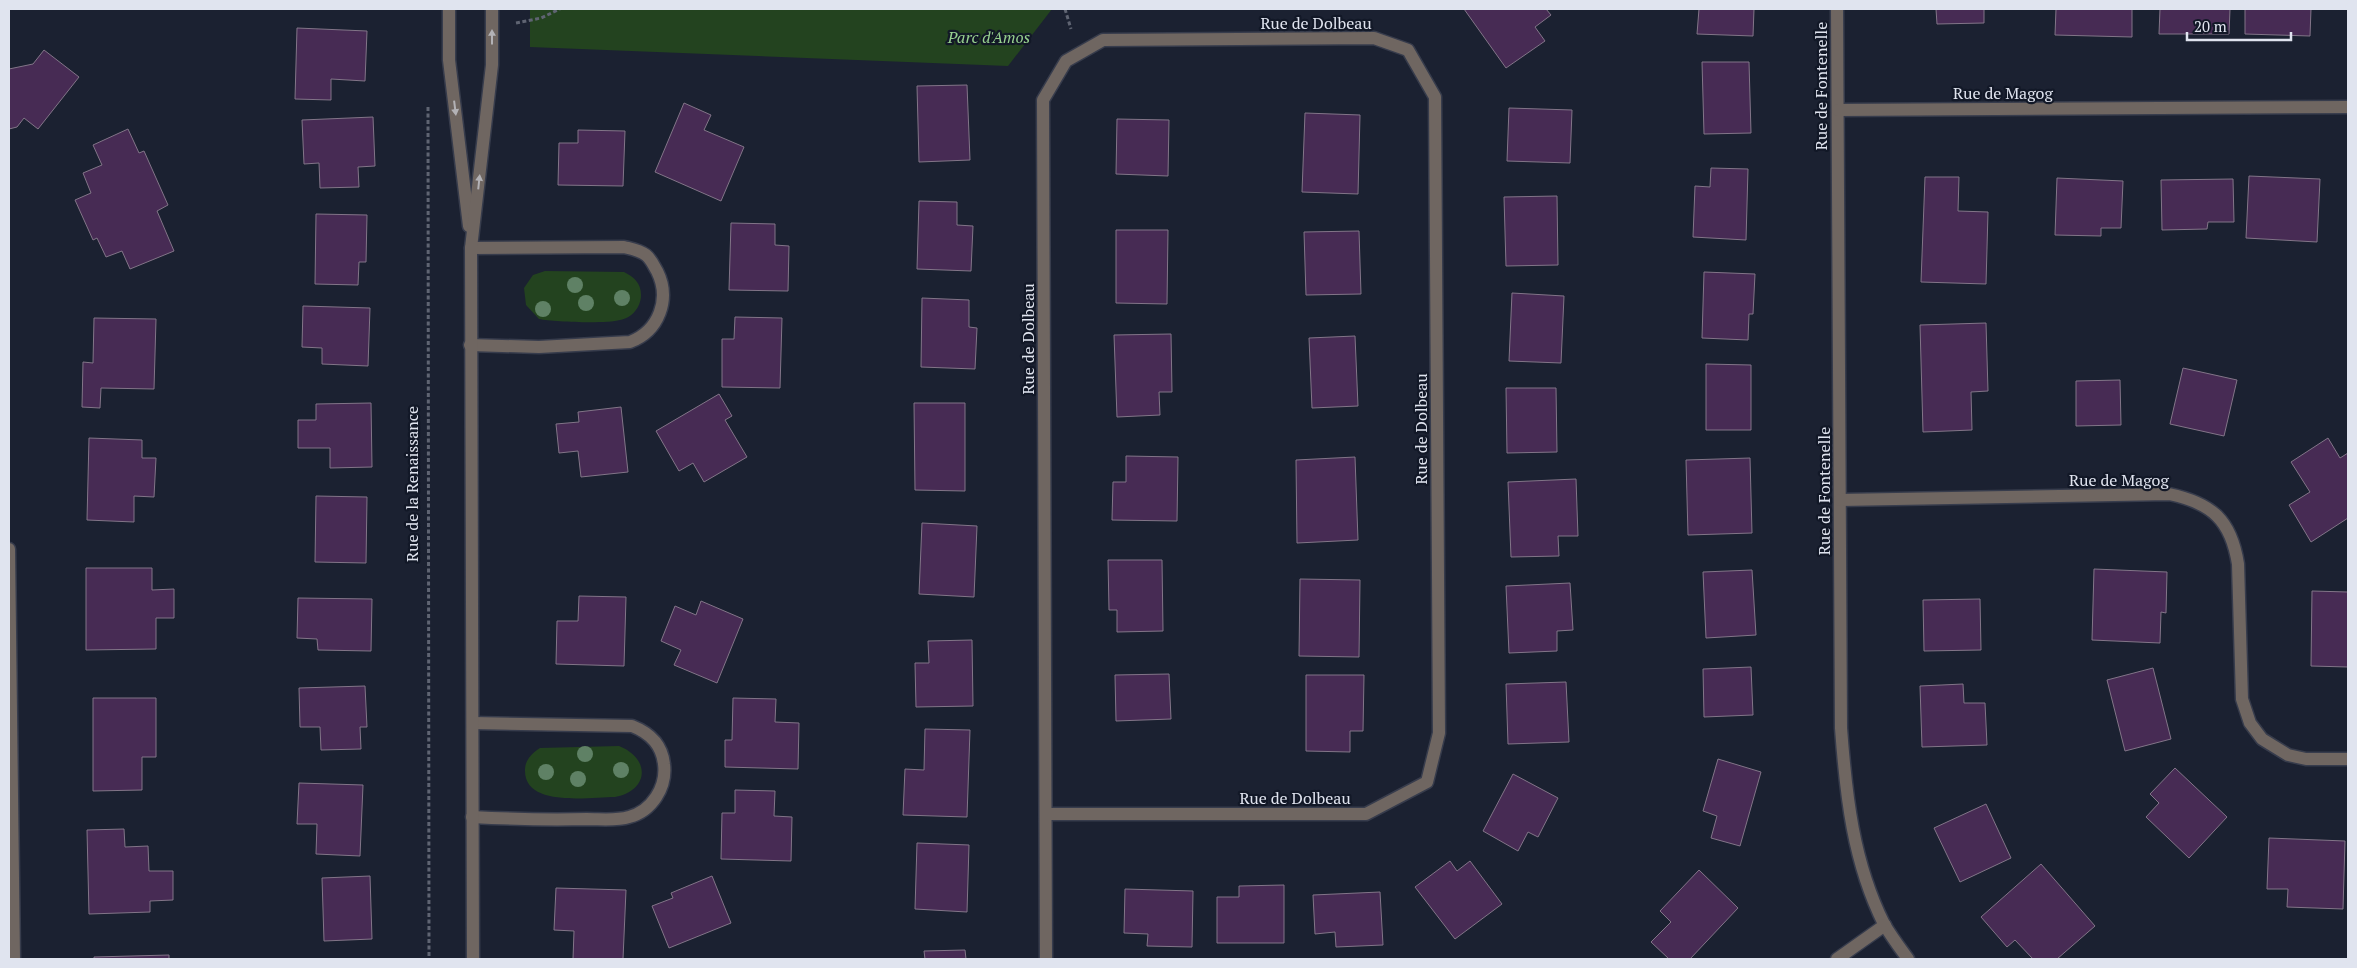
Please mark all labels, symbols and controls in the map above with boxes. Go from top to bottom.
scale bar [2187,10,2291,42]
street label: Rue de Dolbeau [1260,12,1372,34]
text: 20 m [2194,16,2227,36]
street label: Rue de Fontenelle [1810,22,1832,150]
park label: Parc d'Amos [947,26,1031,48]
one-way arrow [488,29,496,45]
street label: Rue de Magog [1953,82,2053,104]
one-way arrow [451,101,459,117]
one-way arrow [475,174,483,190]
street label: Rue de Dolbeau [1017,283,1039,395]
street label: Rue de Dolbeau [1410,373,1432,485]
street label: Rue de la Renaissance [401,406,423,562]
street label: Rue de Fontenelle [1813,427,1835,555]
street label: Rue de Magog [2069,469,2169,491]
street label: Rue de Dolbeau [1239,787,1351,809]

